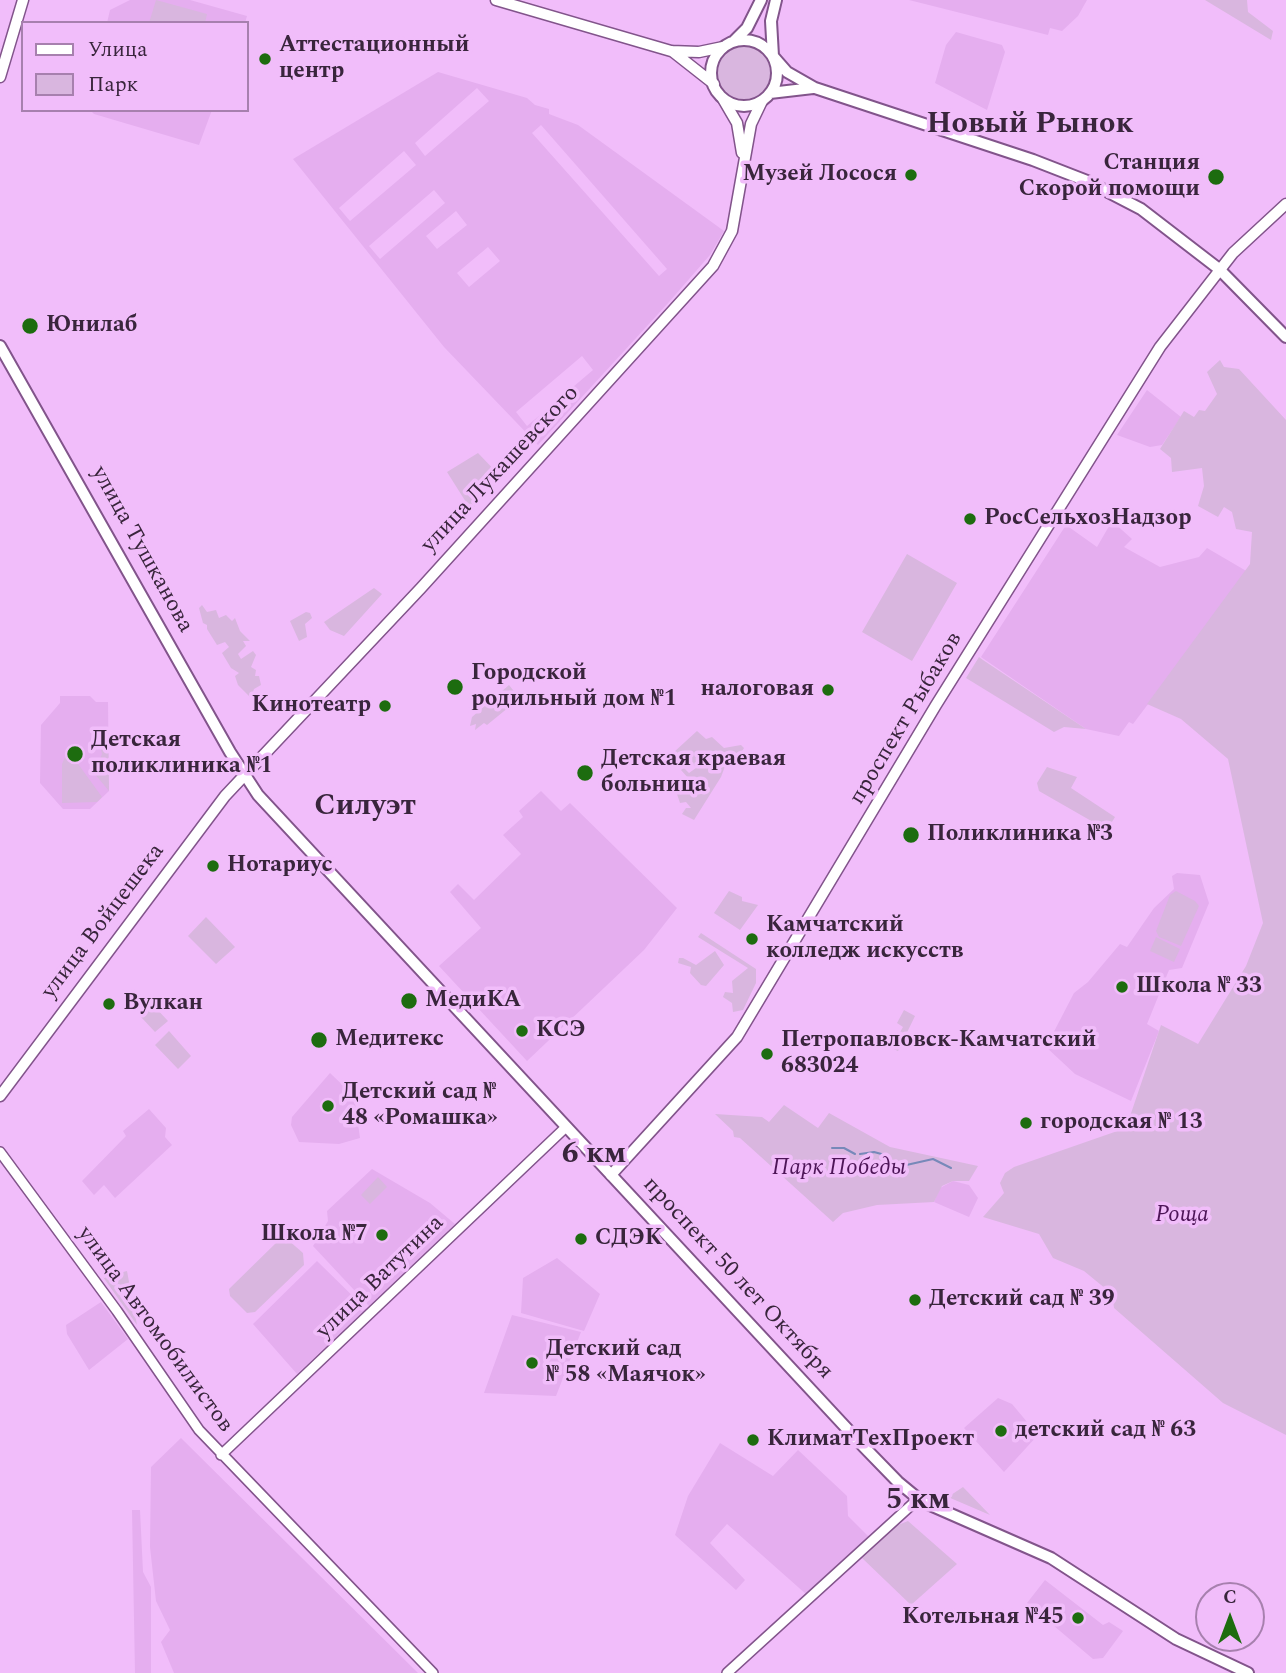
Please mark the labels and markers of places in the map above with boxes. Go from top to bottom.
place label: Аттестационный центр [279,32,469,86]
marker: Аттестационный центр [257,51,273,67]
place label: Станция Скорой помощи [1019,150,1200,204]
place label: Музей Лосося [743,161,897,189]
marker: Музей Лосося [903,167,919,183]
marker: Станция Скорой помощи [1206,167,1226,187]
place label: Юнилаб [46,312,137,340]
marker: Юнилаб [20,316,40,336]
place label: РосСельхозНадзор [984,505,1192,533]
marker: РосСельхозНадзор [962,511,978,527]
place label: Городской родильный дом №1 [471,660,677,714]
place label: налоговая [700,676,814,704]
marker: Городской родильный дом №1 [445,677,465,697]
marker: налоговая [820,682,836,698]
place label: Кинотеатр [252,692,371,720]
marker: Кинотеатр [377,698,393,714]
place label: Детская поликлиника №1 [91,727,273,781]
marker: Детская поликлиника №1 [65,744,85,764]
place label: Детская краевая больница [601,746,786,800]
marker: Детская краевая больница [575,763,595,783]
place label: Поликлиника №3 [927,821,1113,849]
marker: Поликлиника №3 [901,825,921,845]
place label: Нотариус [227,852,333,880]
marker: Нотариус [205,858,221,874]
place label: Камчатский колледж искусств [766,912,963,966]
marker: Камчатский колледж искусств [744,931,760,947]
place label: Школа № 33 [1136,973,1262,1001]
marker: Школа № 33 [1114,979,1130,995]
place label: МедиКА [425,987,521,1015]
place label: Вулкан [123,990,203,1018]
marker: МедиКА [399,991,419,1011]
marker: Вулкан [101,996,117,1012]
place label: КСЭ [536,1017,586,1045]
marker: КСЭ [514,1023,530,1039]
place label: Медитекс [335,1026,444,1054]
place label: Петропавловск-Камчатский 683024 [781,1027,1096,1081]
marker: Медитекс [309,1030,329,1050]
marker: Петропавловск-Камчатский 683024 [759,1046,775,1062]
place label: Детский сад № 48 «Ромашка» [342,1079,498,1133]
marker: Детский сад № 48 «Ромашка» [320,1098,336,1114]
place label: городская № 13 [1040,1109,1203,1137]
marker: городская № 13 [1018,1115,1034,1131]
place label: Школа №7 [261,1221,368,1249]
place label: СДЭК [595,1225,663,1253]
marker: Школа №7 [374,1227,390,1243]
marker: СДЭК [573,1231,589,1247]
place label: Детский сад № 39 [929,1286,1115,1314]
marker: Детский сад № 39 [907,1292,923,1308]
place label: Детский сад № 58 «Маячок» [546,1336,706,1390]
marker: Детский сад № 58 «Маячок» [524,1355,540,1371]
place label: детский сад № 63 [1015,1417,1196,1445]
marker: детский сад № 63 [993,1423,1009,1439]
place label: КлиматТехПроект [767,1426,974,1454]
marker: КлиматТехПроект [745,1432,761,1448]
place label: Котельная №45 [902,1604,1064,1632]
marker: Котельная №45 [1070,1610,1086,1626]

